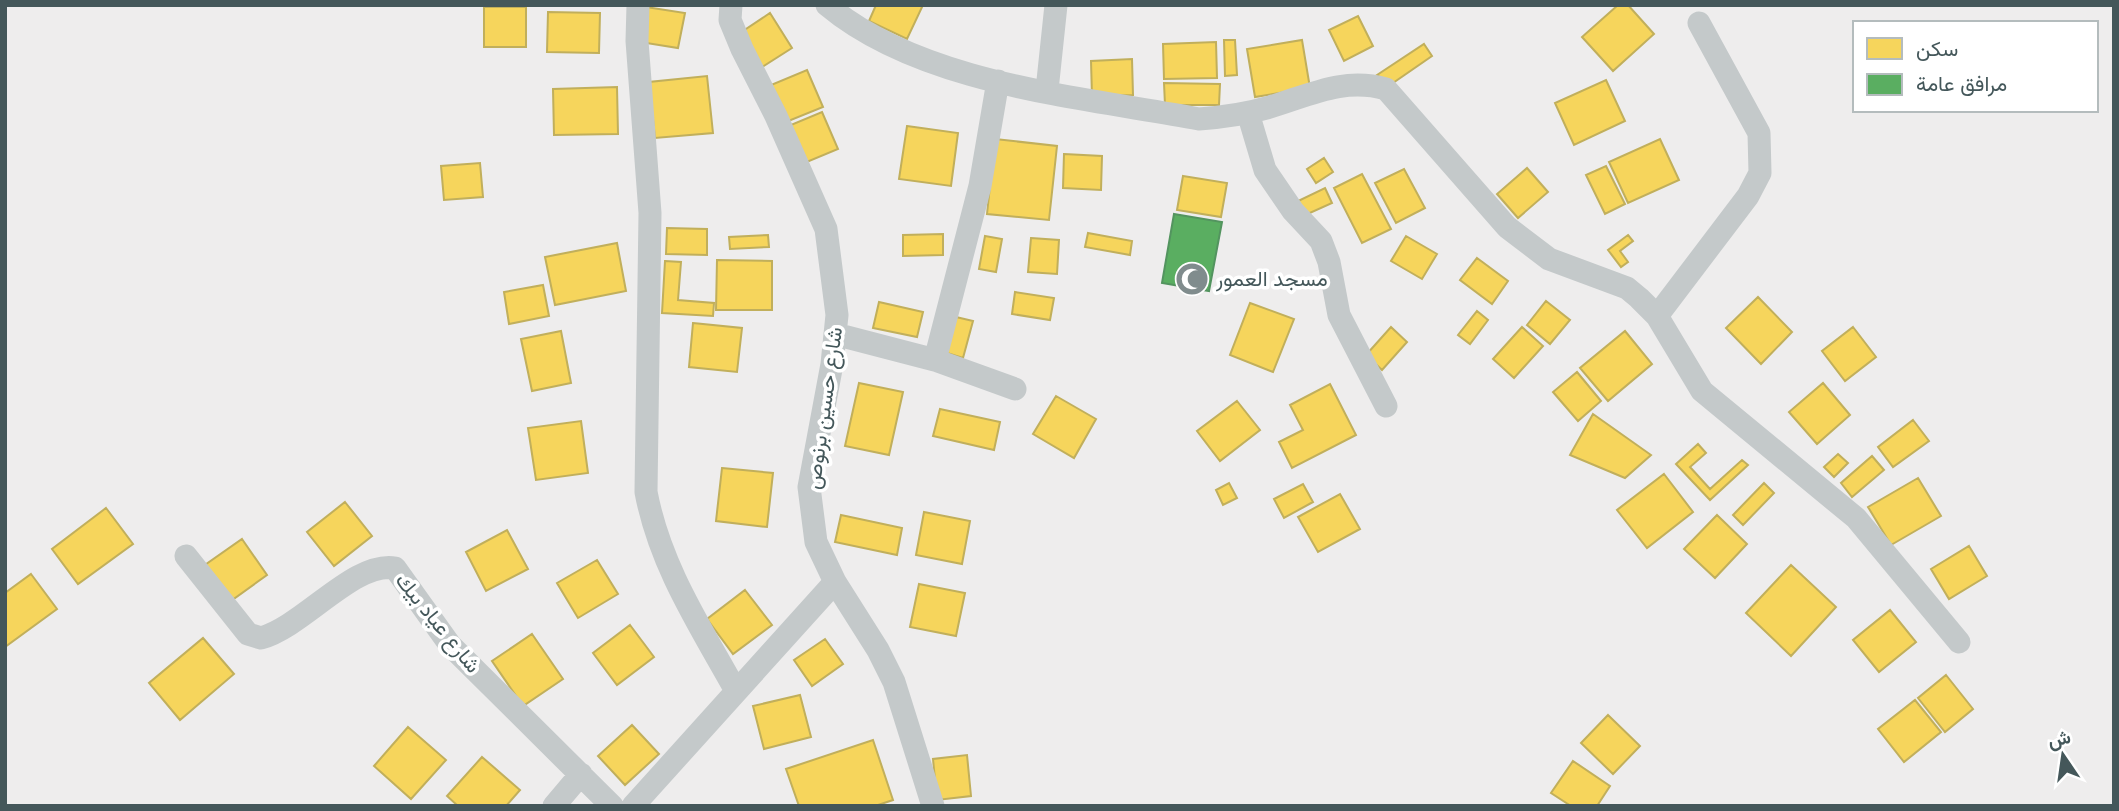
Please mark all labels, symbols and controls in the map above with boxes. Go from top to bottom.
legend [1853,21,2098,112]
text: سكن [1916,37,1958,61]
text: مرافق عامة [1916,72,2007,97]
mosque icon: مسجد العمور [1173,260,1211,298]
place label: مسجد العمور [1215,267,1328,292]
street label: شارع حسين برنوص [801,325,849,491]
street label: شارع عياد بيك [389,568,485,679]
north arrow [2028,720,2098,790]
text: ش [2046,726,2073,753]

